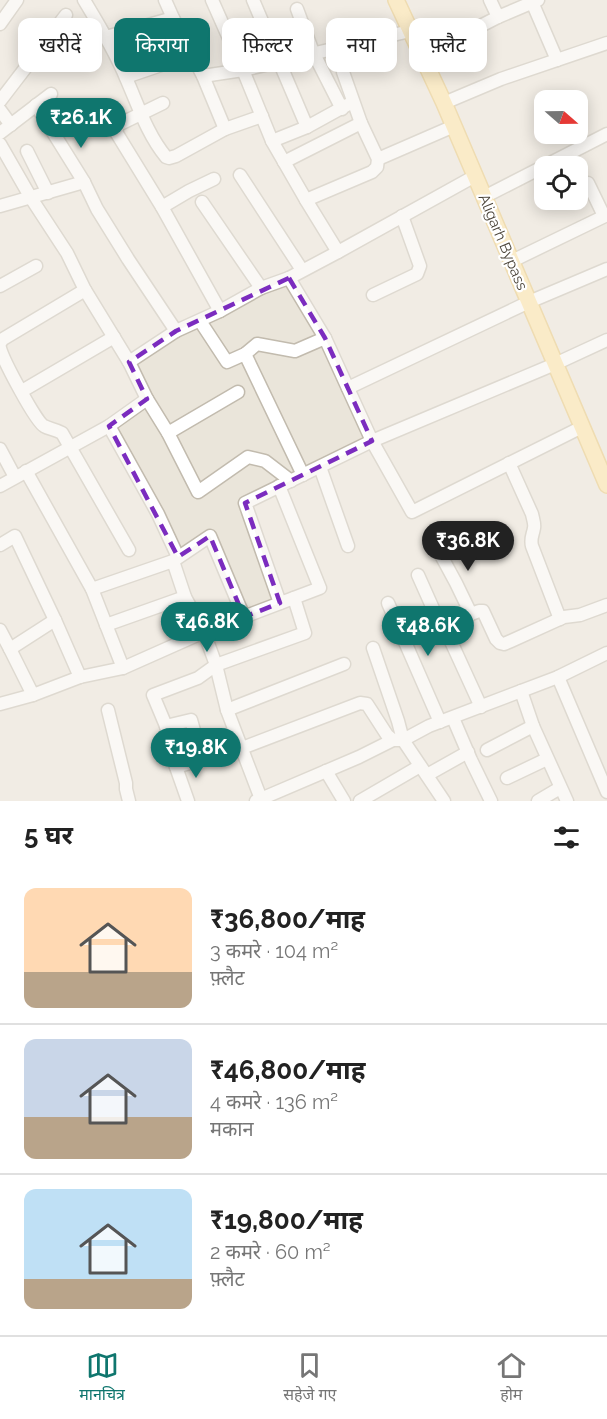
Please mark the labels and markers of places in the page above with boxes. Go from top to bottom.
pin: ₹26.1K [32,98,130,149]
pin: ₹36.8K [419,521,517,572]
pin: ₹46.8K [158,602,256,653]
pin: ₹48.6K [379,606,477,657]
pin: ₹19.8K [147,728,245,779]

